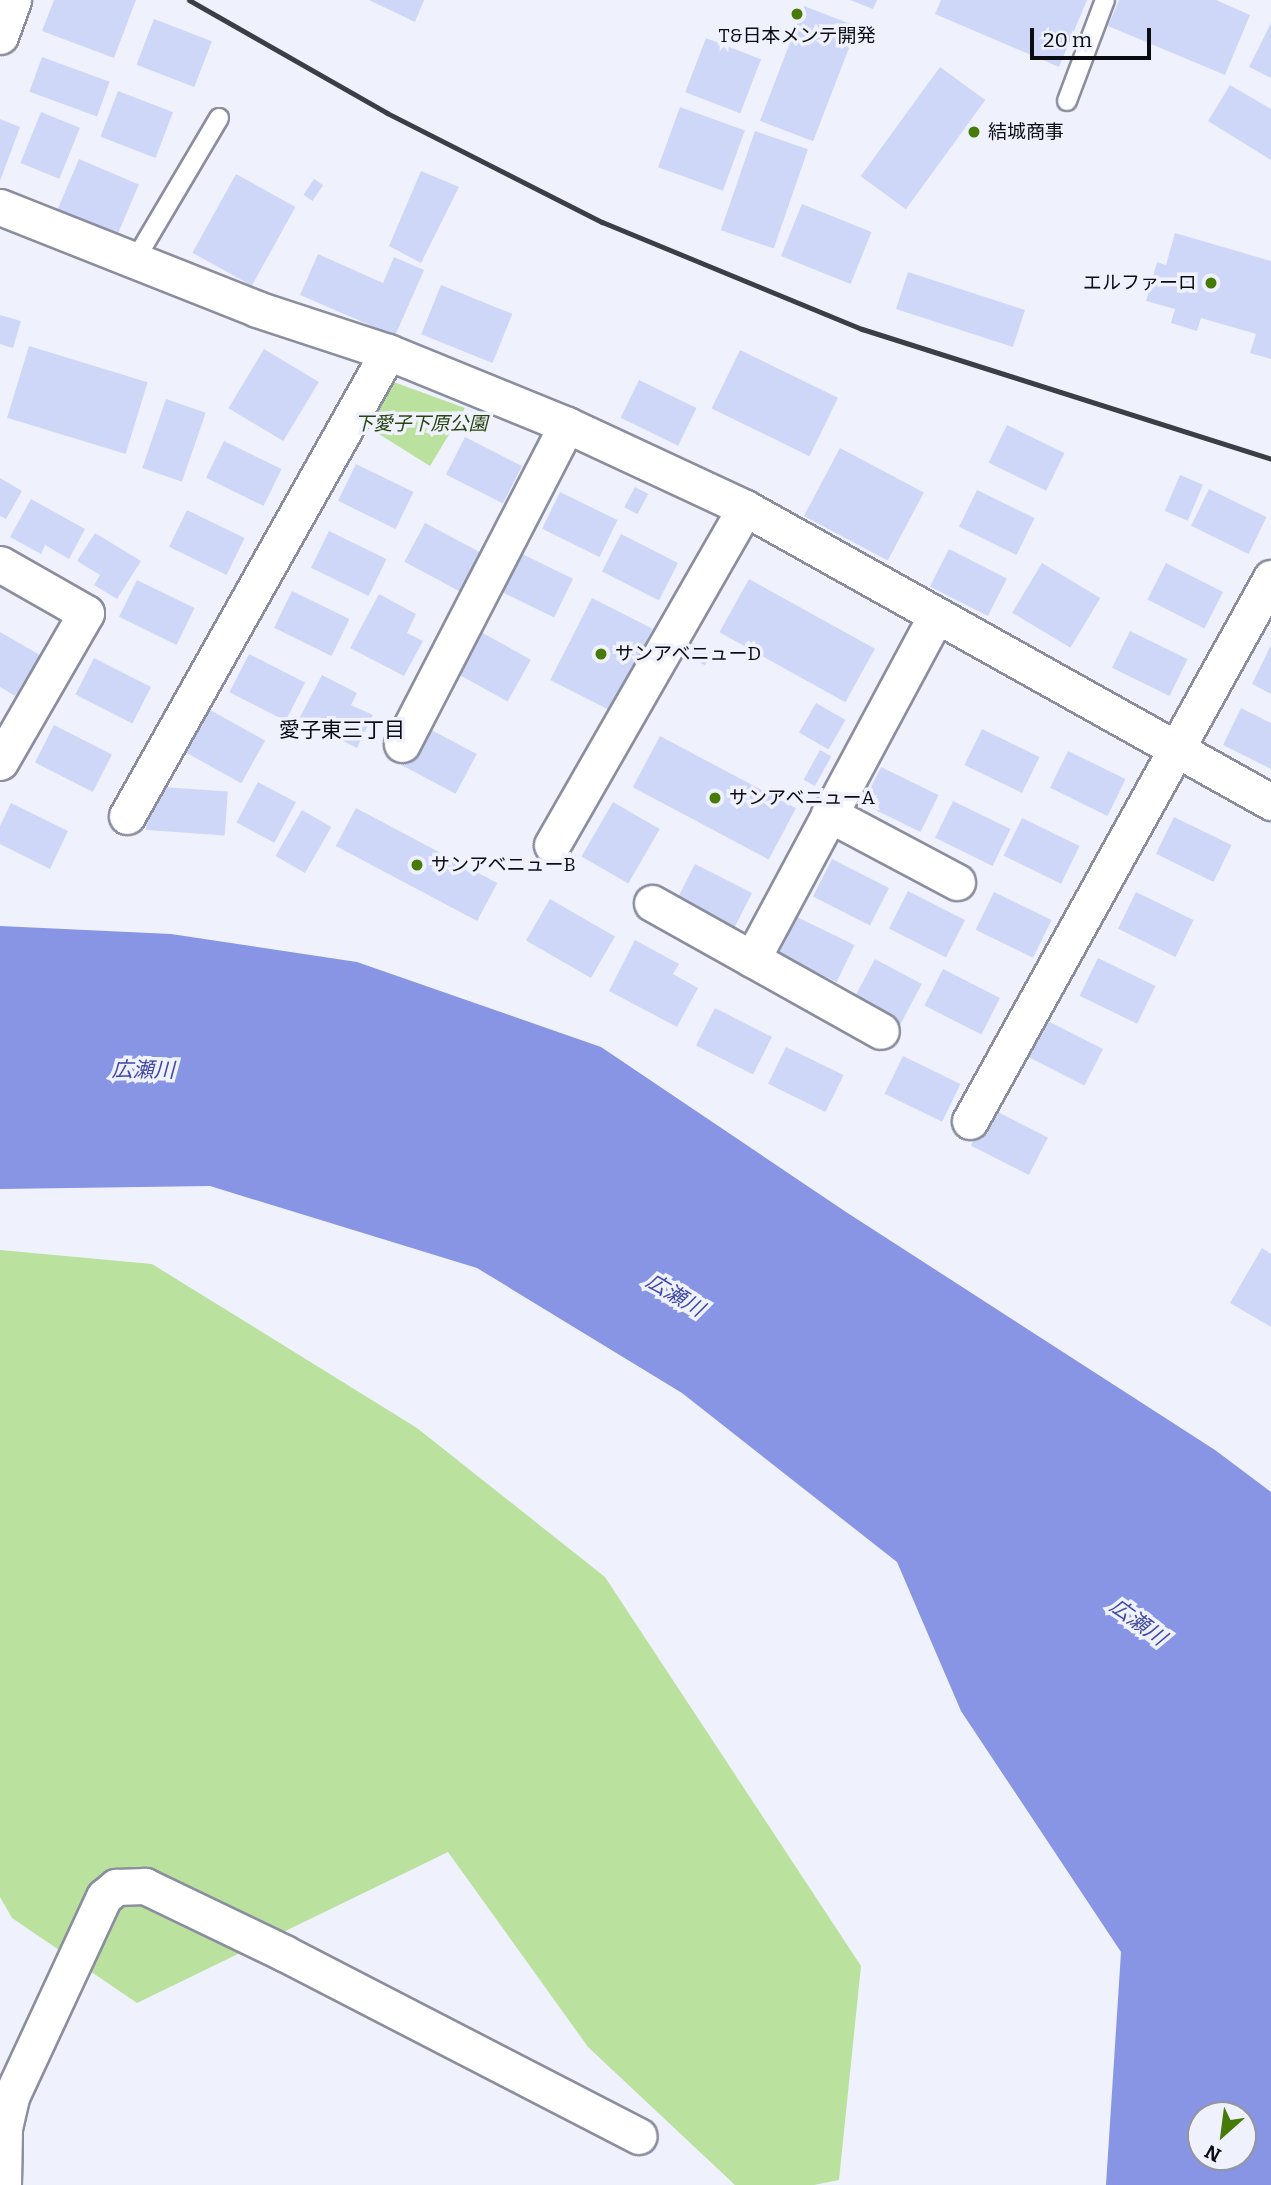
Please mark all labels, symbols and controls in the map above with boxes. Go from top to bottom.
marker: T&日本メンテ開発 [789,6,805,22]
scale bar [1033,14,1154,58]
place label: T&日本メンテ開発 [718,25,876,47]
text: 20 m [1043,27,1092,53]
place label: 結城商事 [988,121,1064,143]
marker: 結城商事 [966,124,982,140]
place label: エルファーロ [1083,272,1197,294]
marker: エルファーロ [1203,275,1219,291]
park label: 下愛子下原公園 [355,413,487,435]
place label: サンアベニューD [615,643,762,665]
marker: サンアベニューD [593,646,609,662]
district label: 愛子東三丁目 [279,717,405,743]
place label: サンアベニューA [729,787,875,809]
marker: サンアベニューA [707,790,723,806]
place label: サンアベニューB [431,854,576,876]
marker: サンアベニューB [409,857,425,873]
water label: 広瀬川 [111,1057,175,1083]
water label: 広瀬川 [642,1268,708,1322]
water label: 広瀬川 [1105,1593,1171,1651]
north arrow [1187,2101,1257,2171]
text: N [1201,2140,1225,2167]

